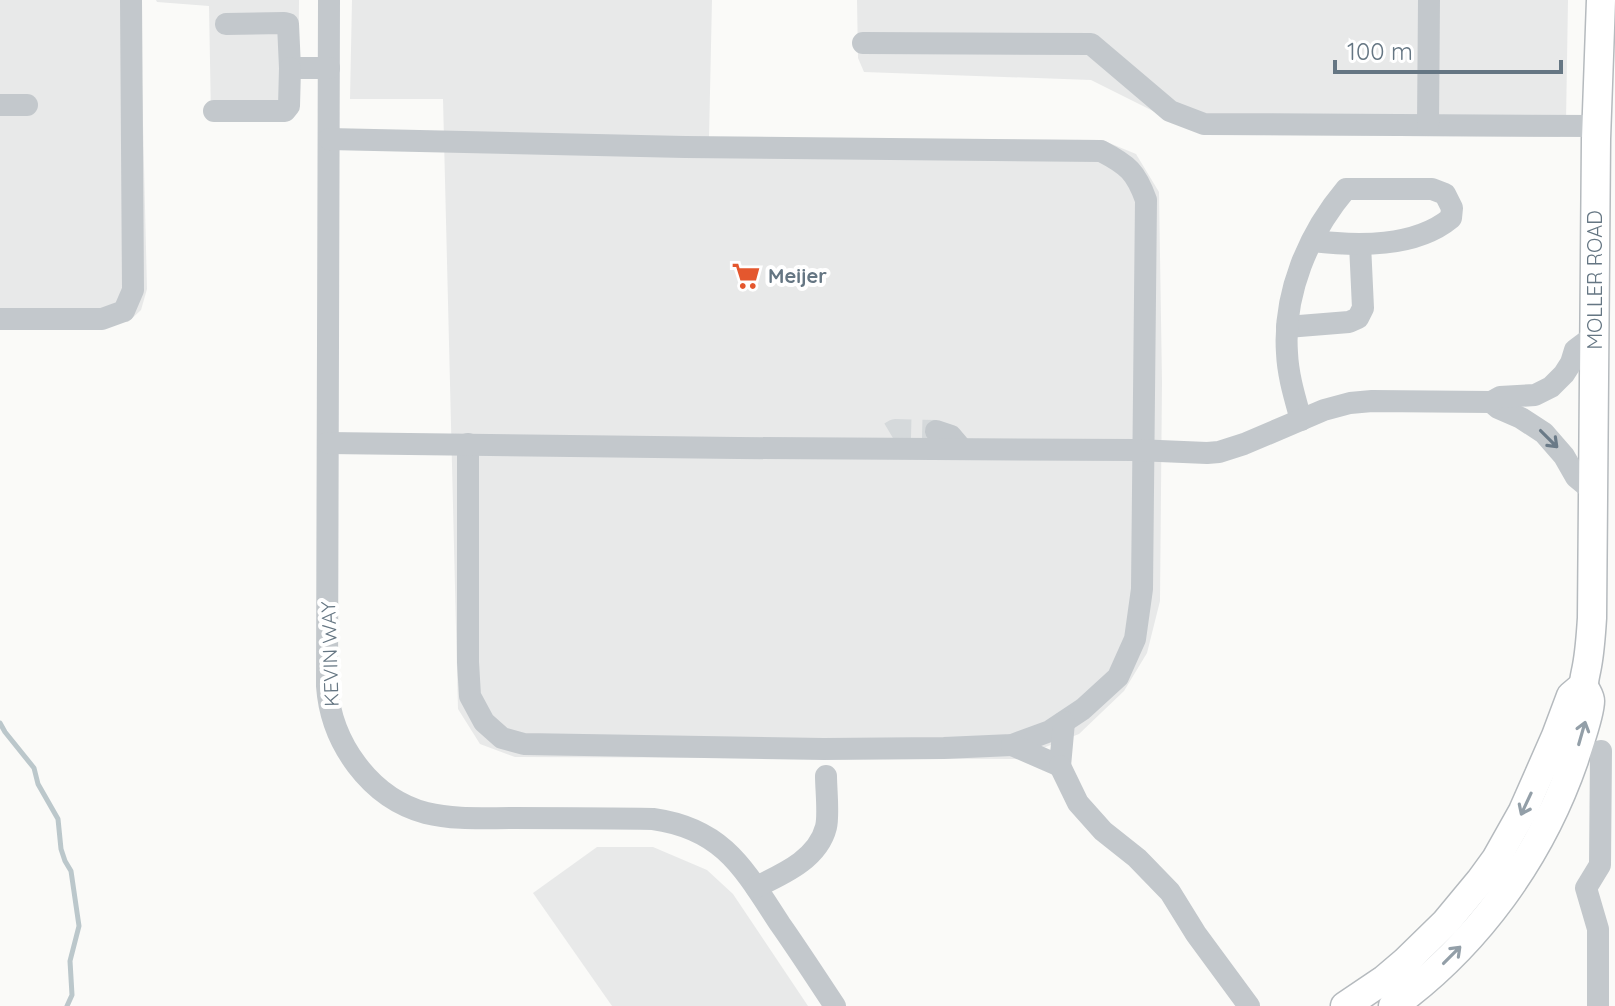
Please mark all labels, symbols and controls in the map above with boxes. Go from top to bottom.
scale bar [1335,24,1561,74]
text: 100 m [1347,36,1413,66]
street label: MOLLER ROAD [1582,210,1607,350]
supermarket icon: Meijer [731,261,761,291]
place label: Meijer [768,263,827,288]
one-way arrow [1539,429,1558,448]
street label: KEVIN WAY [315,601,344,707]
one-way arrow [1575,721,1590,747]
one-way arrow [1518,792,1533,816]
one-way arrow [1442,946,1461,965]

